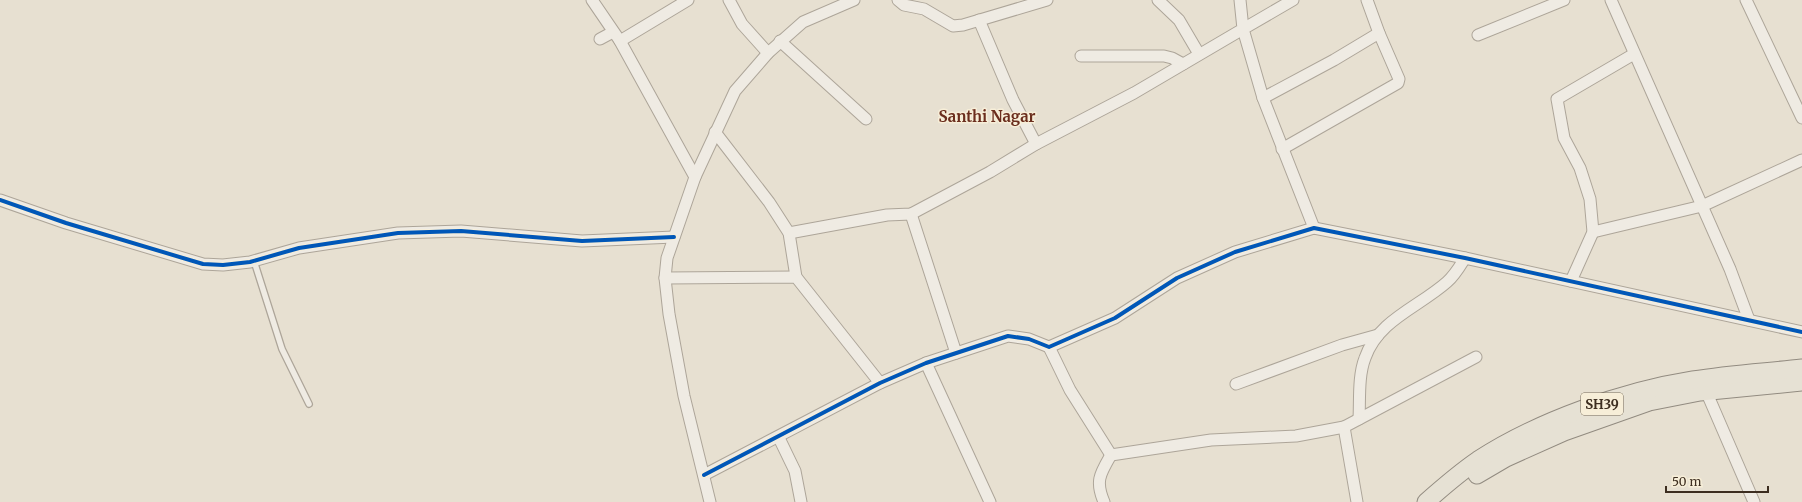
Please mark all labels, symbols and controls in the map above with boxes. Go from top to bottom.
district label: Santhi Nagar [939,107,1035,126]
road number: SH39 [1581,393,1623,415]
scale bar [1666,468,1768,494]
text: 50 m [1672,474,1701,489]

